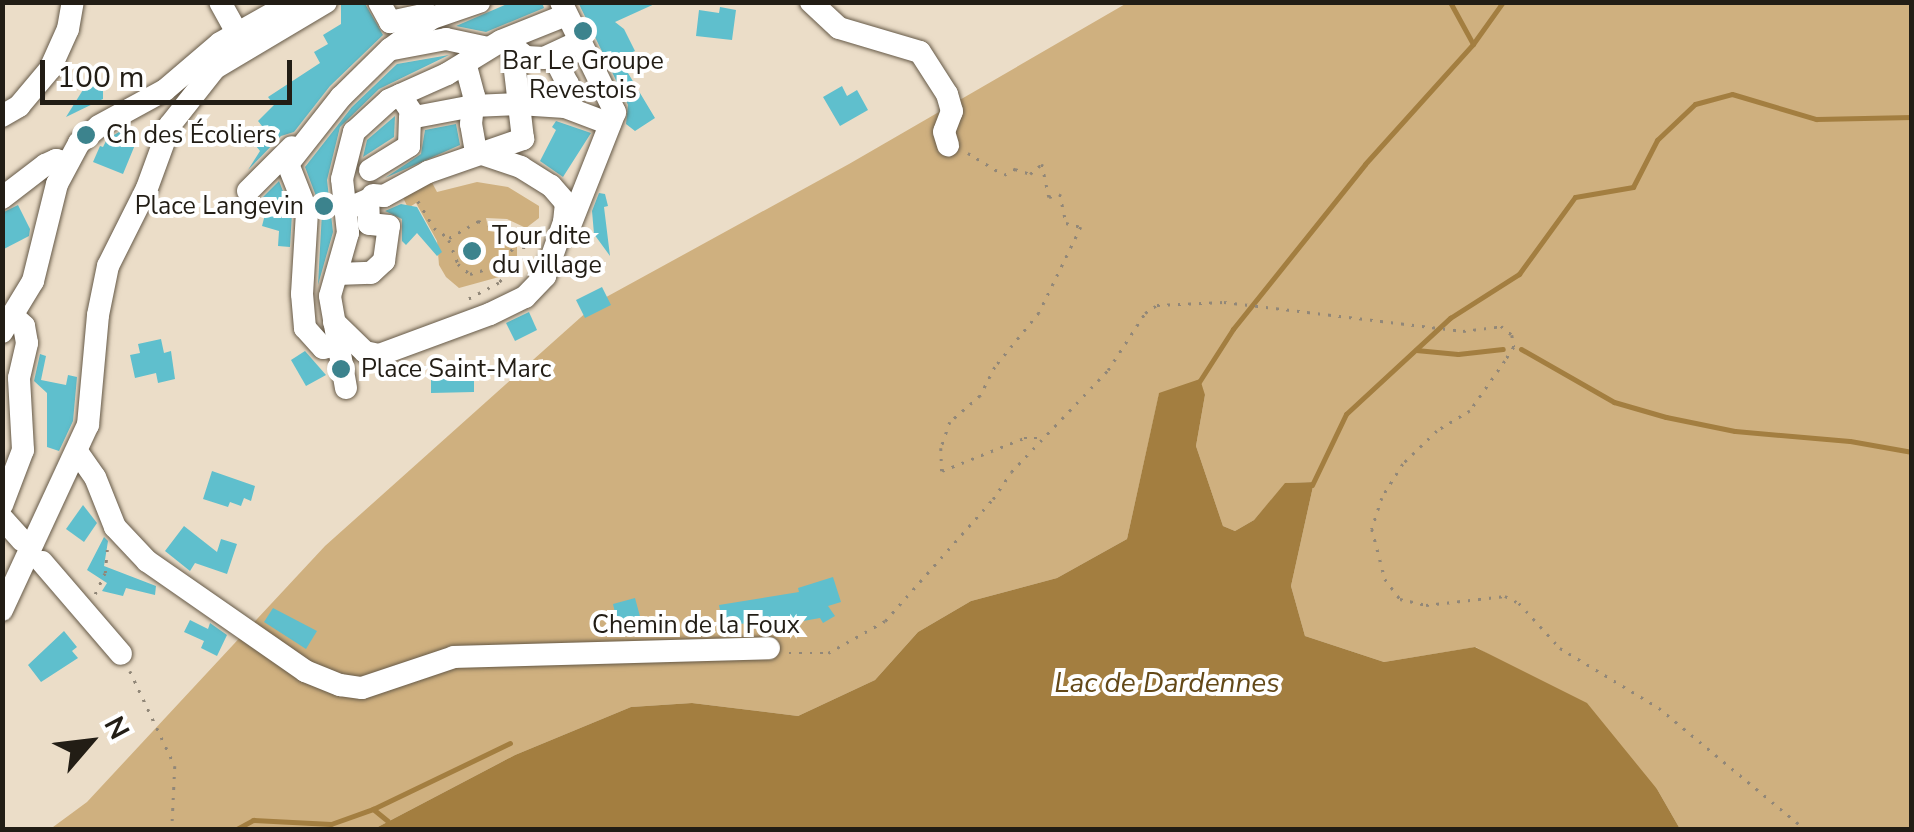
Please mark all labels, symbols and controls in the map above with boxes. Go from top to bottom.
marker: Bar Le Groupe Revestois [572,20,594,42]
scale bar [45,40,298,102]
place label: Bar Le Groupe Revestois [502,47,664,106]
text: 100 m [57,57,144,98]
place label: Ch des Écoliers [106,120,277,150]
marker: Ch des Écoliers [75,124,97,146]
place label: Place Langevin [135,191,304,221]
marker: Place Langevin [313,195,335,217]
place label: Tour dite du village [492,222,602,281]
marker: Tour dite du village [461,240,483,262]
place label: Place Saint-Marc [361,354,551,384]
marker: Place Saint-Marc [330,358,352,380]
street label: Chemin de la Foux [592,610,800,640]
water label: Lac de Dardennes [1054,666,1280,700]
north arrow [40,692,140,792]
text: N [95,710,138,746]

